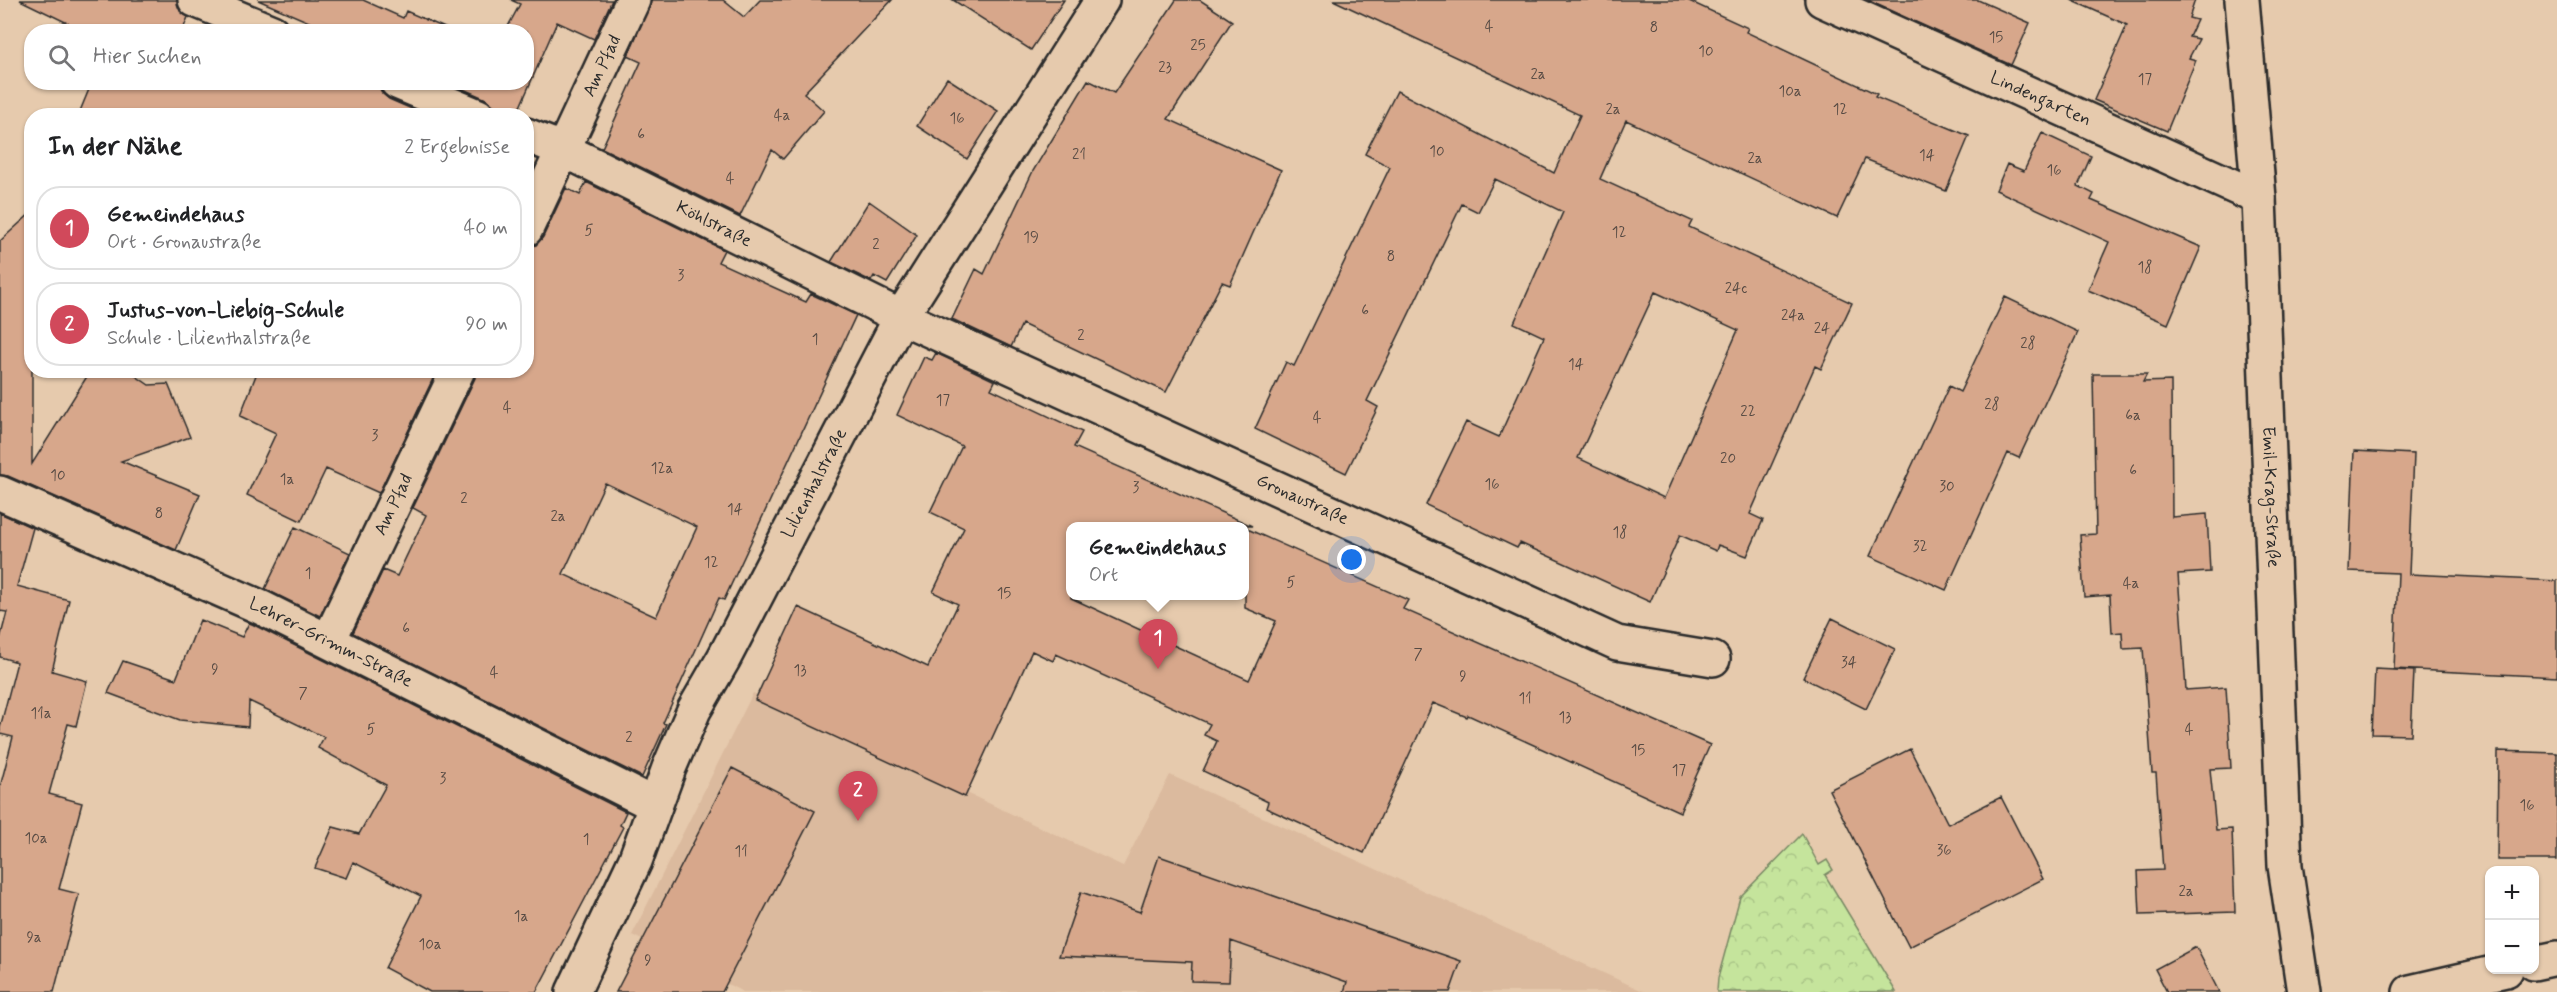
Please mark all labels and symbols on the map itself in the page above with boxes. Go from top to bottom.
house number: 4 [1485,17,1494,37]
house number: 8 [1650,18,1658,38]
house number: 15 [1989,28,2003,48]
street label: Am Pfad [577,31,627,101]
house number: 25 [1190,36,1206,56]
house number: 10 [1698,42,1714,62]
house number: 23 [1158,58,1172,78]
house number: 2a [1530,65,1546,85]
street label: Lindengarten [1986,66,2095,132]
house number: 17 [2138,70,2153,90]
house number: 10a [1779,82,1802,102]
house number: 2a [1605,100,1621,120]
house number: 12 [1833,100,1847,120]
house number: 4a [774,106,791,126]
house number: 16 [949,109,965,129]
house number: 6 [637,125,645,145]
house number: 10 [1429,142,1445,162]
house number: 21 [1072,145,1086,165]
house number: 14 [1919,146,1935,166]
house number: 2a [1747,149,1763,169]
house number: 16 [2046,161,2062,181]
house number: 4 [726,169,735,189]
street label: Köhlstraße [672,195,756,253]
house number: 5 [584,221,594,241]
house number: 12 [1612,223,1626,243]
house number: 19 [1023,228,1039,248]
house number: 2 [872,235,880,255]
house number: 8 [1387,247,1395,267]
house number: 18 [2138,258,2152,278]
house number: 3 [678,266,685,286]
house number: 24c [1725,279,1747,299]
house number: 6 [1361,301,1369,321]
house number: 24a [1781,306,1805,326]
house number: 24 [1814,319,1830,339]
house number: 2 [1077,326,1085,346]
house number: 1 [812,330,818,350]
house number: 28 [2020,334,2036,354]
house number: 14 [1568,355,1584,375]
house number: 17 [936,391,951,411]
house number: 28 [1984,395,2000,415]
house number: 4 [503,398,512,418]
house number: 22 [1740,402,1756,422]
house number: 6a [2125,406,2141,426]
house number: 4 [1313,408,1322,428]
street label: Lilienthalstraße [776,424,853,542]
house number: 3 [372,426,379,446]
street label: Emil-Krag-Straße [2256,426,2285,568]
house number: 20 [1720,449,1736,469]
house number: 12a [651,459,673,479]
house number: 6 [2129,461,2137,481]
house number: 10 [50,466,66,486]
street label: Gronaustraße [1252,468,1353,531]
house number: 1a [280,470,294,490]
street label: Am Pfad [369,470,419,540]
house number: 16 [1484,475,1500,495]
house number: 30 [1939,477,1955,497]
house number: 3 [1133,478,1140,498]
house number: 2 [460,489,468,509]
house number: 14 [727,500,743,520]
house number: 8 [155,504,163,524]
house number: 2a [550,507,566,527]
house number: 18 [1613,523,1627,543]
house number: 32 [1913,537,1927,557]
your location [1337,545,1366,574]
house number: 12 [704,553,718,573]
house number: 1 [305,564,311,584]
house number: 5 [1286,573,1296,593]
house number: 4a [2123,574,2140,594]
house number: 15 [997,584,1011,604]
street label: Lehrer-Grimm-Straße [245,592,417,694]
house number: 6 [402,619,410,639]
pin: 1 [1138,620,1178,669]
house number: 7 [1413,645,1423,665]
house number: 34 [1841,653,1857,673]
house number: 9 [211,660,219,680]
house number: 13 [793,661,807,681]
house number: 4 [490,663,499,683]
house number: 9 [1459,667,1467,687]
house number: 7 [298,684,308,704]
house number: 11 [1518,689,1532,709]
house number: 11a [31,704,52,724]
house number: 13 [1558,708,1572,728]
house number: 5 [366,720,376,740]
house number: 4 [2185,720,2194,740]
house number: 2 [625,728,633,748]
house number: 15 [1631,741,1645,761]
house number: 17 [1672,761,1687,781]
house number: 3 [440,769,447,789]
pin: 2 [838,772,878,821]
house number: 16 [2519,796,2535,816]
house number: 10a [25,829,48,849]
house number: 1 [583,830,589,850]
house number: 36 [1936,841,1952,861]
house number: 11 [734,842,748,862]
house number: 2a [2178,882,2194,902]
house number: 1a [514,907,528,927]
house number: 9a [26,928,42,948]
house number: 10a [419,935,442,955]
house number: 9 [644,951,652,971]

